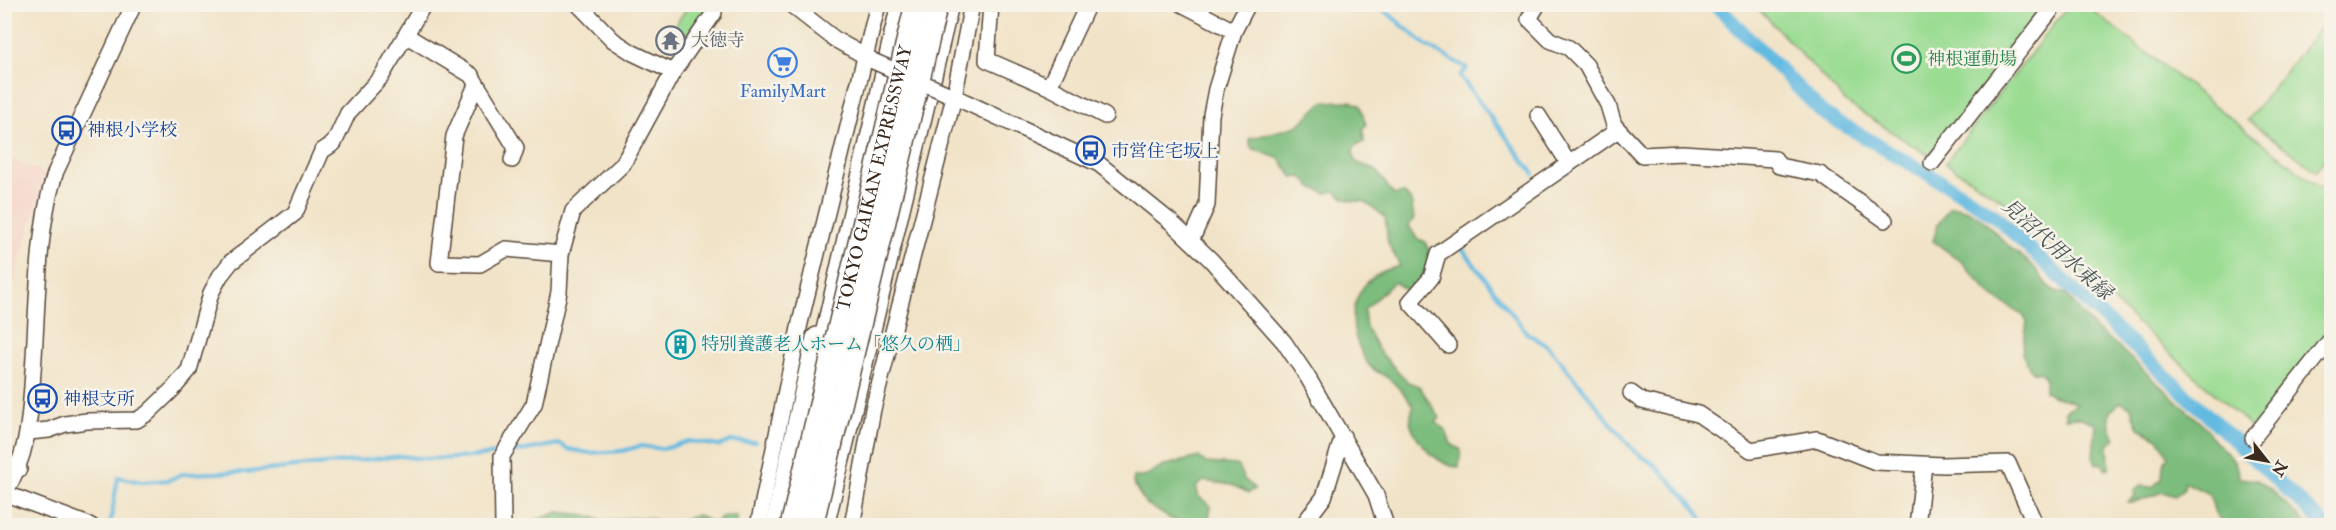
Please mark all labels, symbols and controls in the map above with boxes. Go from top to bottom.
temple icon: 大徳寺 [654,24,686,56]
place label: 大徳寺 [691,29,745,52]
street label: TOKYO GAIKAN EXPRESSWAY [831,42,917,313]
sports icon: 神根運動場 [1890,43,1922,75]
supermarket icon: FamilyMart [767,46,799,78]
place label: 神根運動場 [1927,48,2017,71]
place label: FamilyMart [740,80,826,103]
bus stop icon: 神根小学校 [50,114,82,146]
place label: 神根小学校 [87,119,177,142]
bus stop icon: 市営住宅坂上 [1074,135,1106,167]
place label: 市営住宅坂上 [1111,140,1219,163]
water label: 見沼代用水東縁 [1997,193,2119,306]
building icon: 特別養護老人ホーム「悠久の栖」 [664,328,696,360]
place label: 特別養護老人ホーム「悠久の栖」 [701,333,971,356]
bus stop icon: 神根支所 [26,383,58,415]
place label: 神根支所 [63,388,135,411]
north arrow [2237,431,2297,491]
text: N [2266,456,2292,480]

